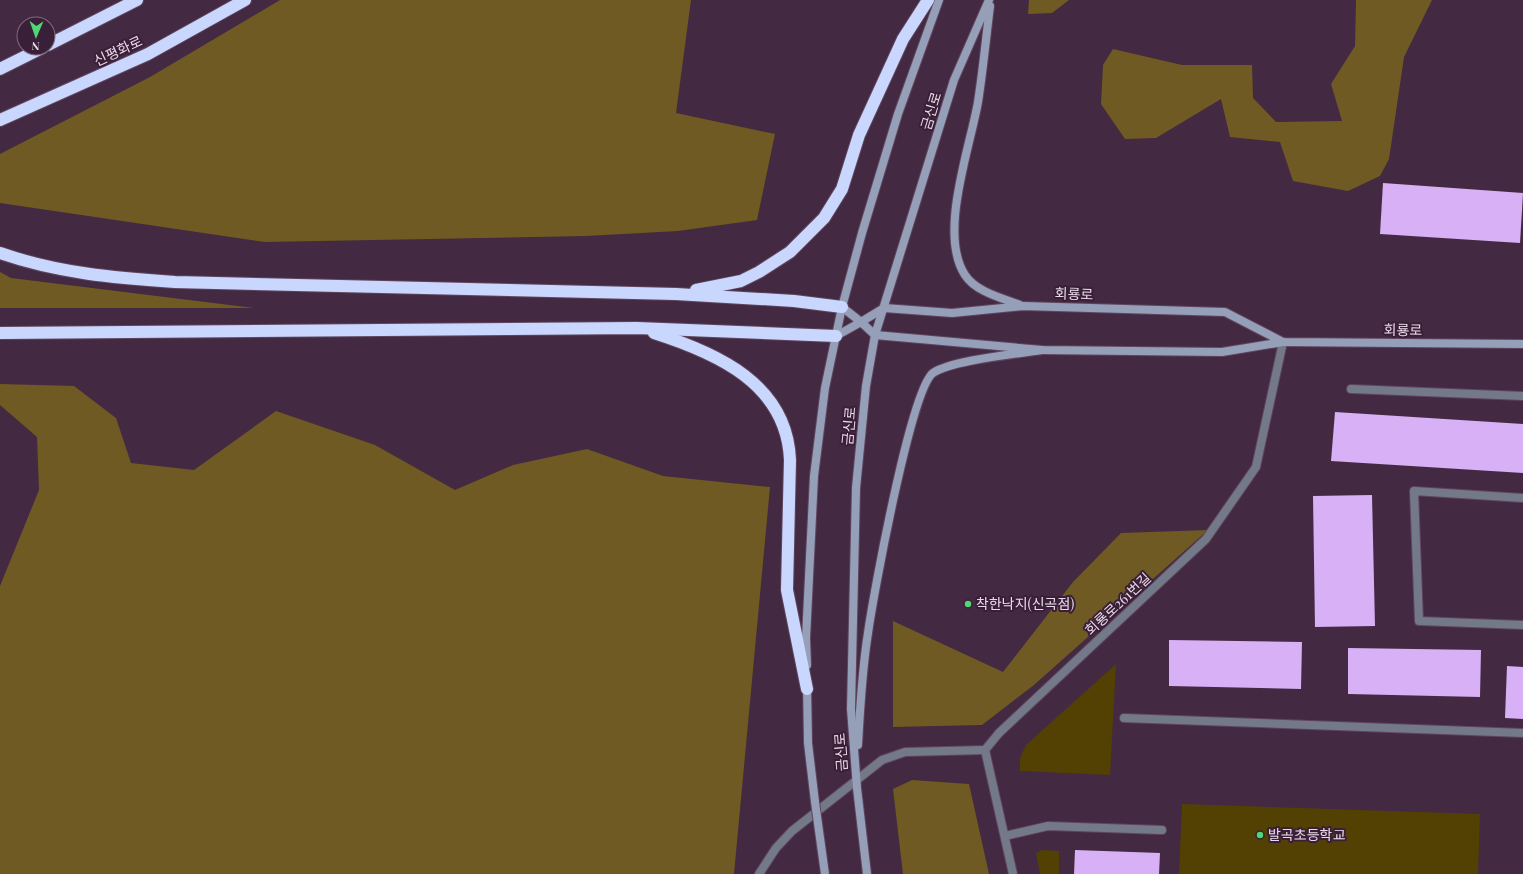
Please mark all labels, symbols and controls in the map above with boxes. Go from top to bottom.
north arrow [16,16,56,56]
street label: 신평화로 [90,31,145,70]
text: N [31,39,40,54]
street label: 금신로 [916,89,945,132]
street label: 회룡로 [1054,283,1094,304]
street label: 회룡로 [1384,320,1423,339]
street label: 금신로 [837,406,860,446]
street label: 회룡로261번길 [1081,568,1155,639]
place label: 착한낙지(신곡점) [976,594,1074,613]
marker: 착한낙지(신곡점) [963,599,973,609]
street label: 금신로 [830,732,851,772]
place label: 발곡초등학교 [1268,825,1345,844]
marker: 발곡초등학교 [1255,830,1265,840]

